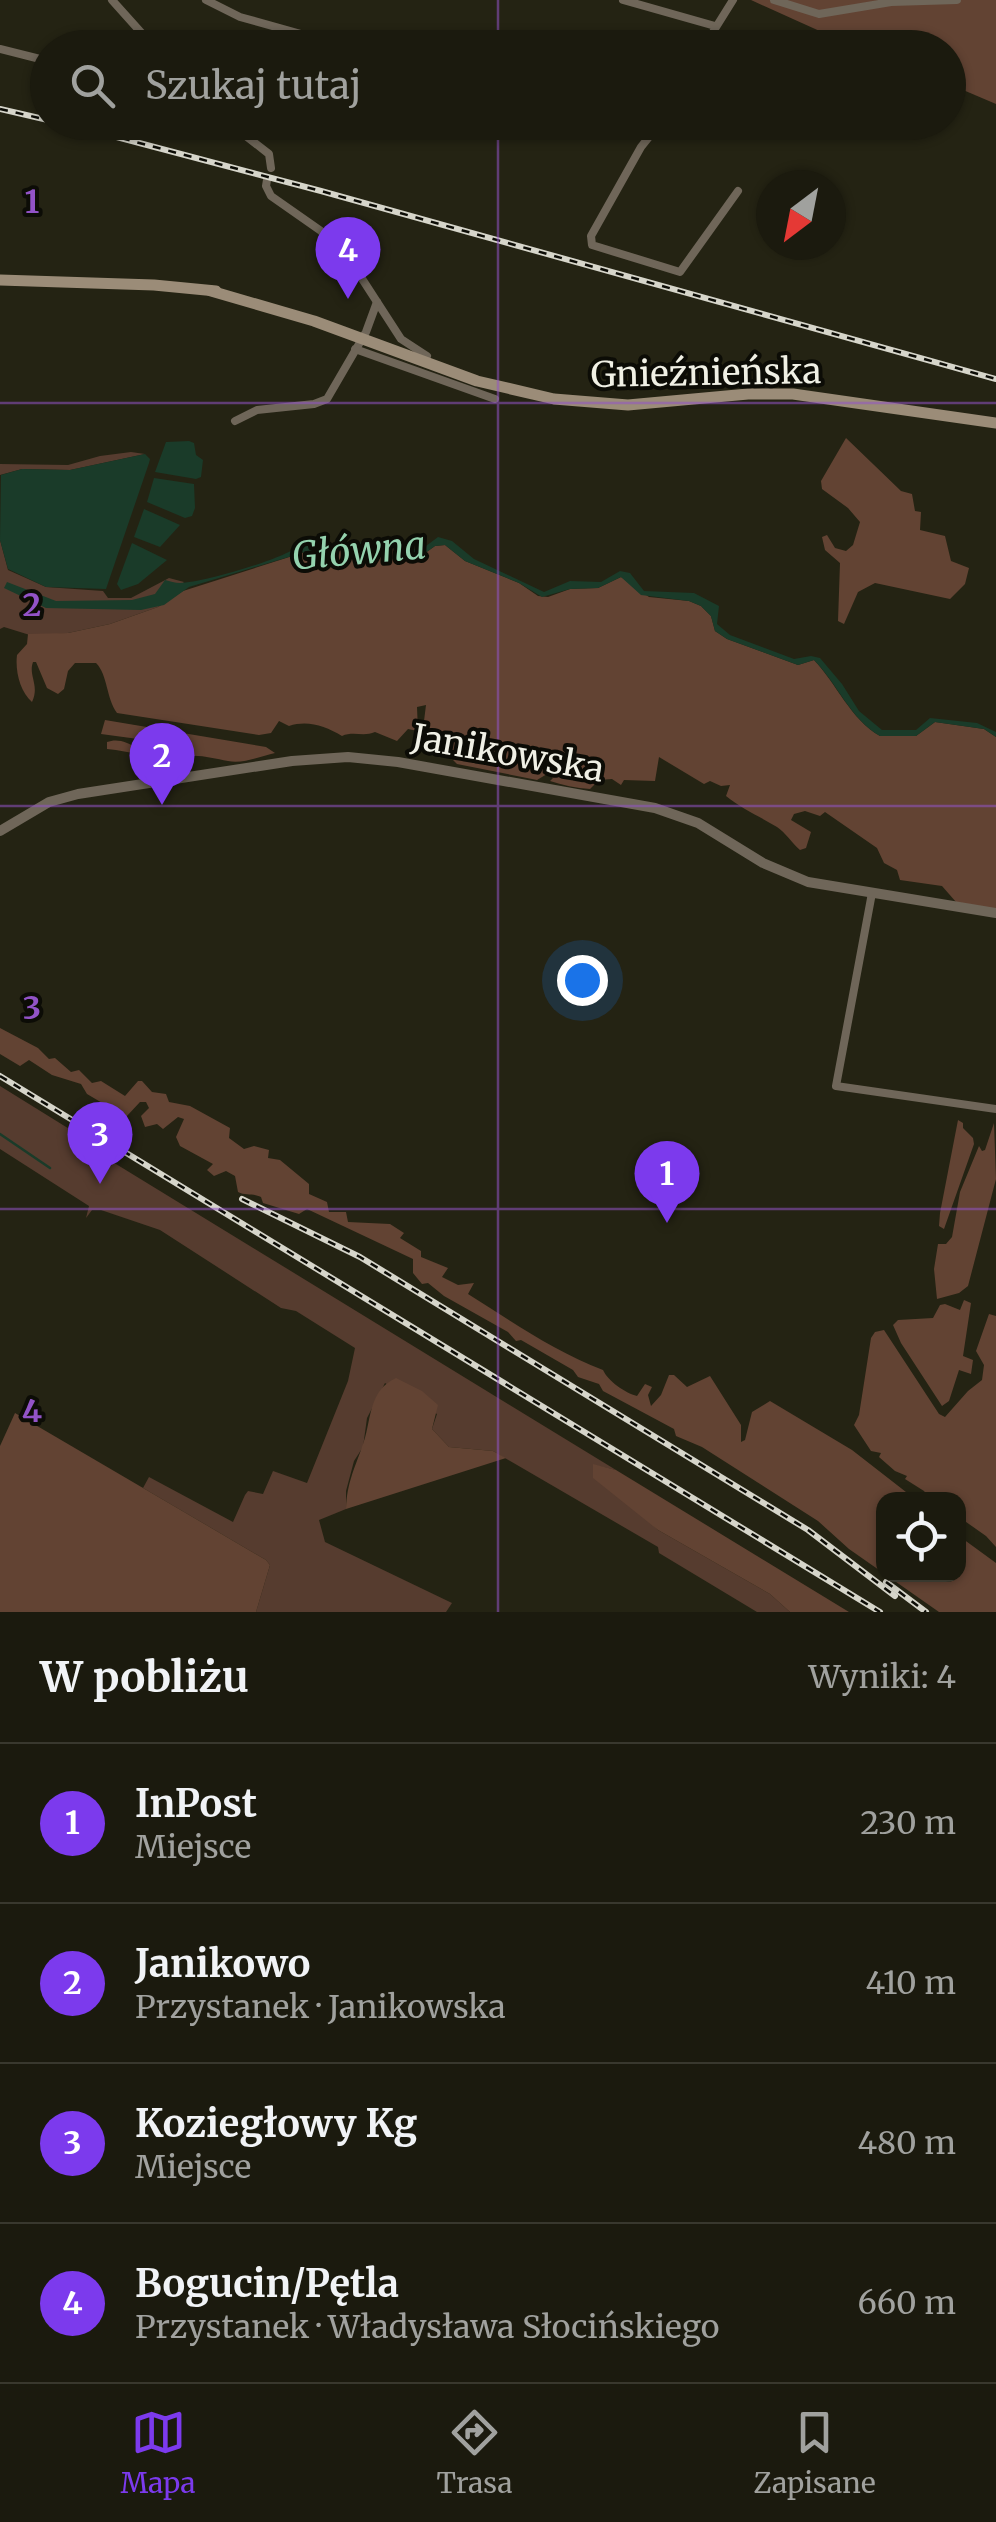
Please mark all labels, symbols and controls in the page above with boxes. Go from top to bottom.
search box [30,30,966,140]
icon: search [65,58,120,113]
text: Szukaj tutaj [145,62,361,109]
north arrow [756,170,846,260]
text: 1 [25,182,40,222]
pin: 4 [316,216,380,299]
street label: Gnieźnieńska [590,349,822,397]
water label: Główna [290,521,428,580]
text: 2 [23,585,41,625]
street label: Janikowska [408,714,607,792]
pin: 2 [130,722,194,805]
your location [557,955,608,1006]
text: 3 [23,988,41,1028]
pin: 3 [68,1102,132,1184]
pin: 1 [634,1140,700,1223]
text: 4 [22,1391,42,1431]
map controls [876,1492,966,1582]
button: locate [876,1492,966,1582]
text: W pobliżu [40,1651,249,1703]
text: Wyniki: 4 [808,1657,956,1697]
text: InPost [135,1780,257,1827]
text: 1 [65,1803,80,1843]
text: 230 m [860,1803,956,1843]
text: Miejsce [135,1827,251,1867]
text: Janikowo [135,1940,311,1987]
text: 2 [63,1963,82,2003]
text: 410 m [866,1963,956,2003]
text: Przystanek · Janikowska [135,1987,506,2027]
text: Koziegłowy Kg [135,2100,417,2147]
text: 3 [63,2123,82,2163]
text: 480 m [857,2123,956,2163]
text: Miejsce [135,2147,251,2187]
text: Bogucin/Pętla [135,2260,399,2307]
text: 4 [62,2283,83,2323]
text: 660 m [857,2283,956,2323]
text: Przystanek · Władysława Słocińskiego [135,2307,719,2347]
tab: Mapa [121,2405,196,2501]
tab: Trasa [437,2405,513,2501]
tab: Zapisane [754,2405,875,2501]

